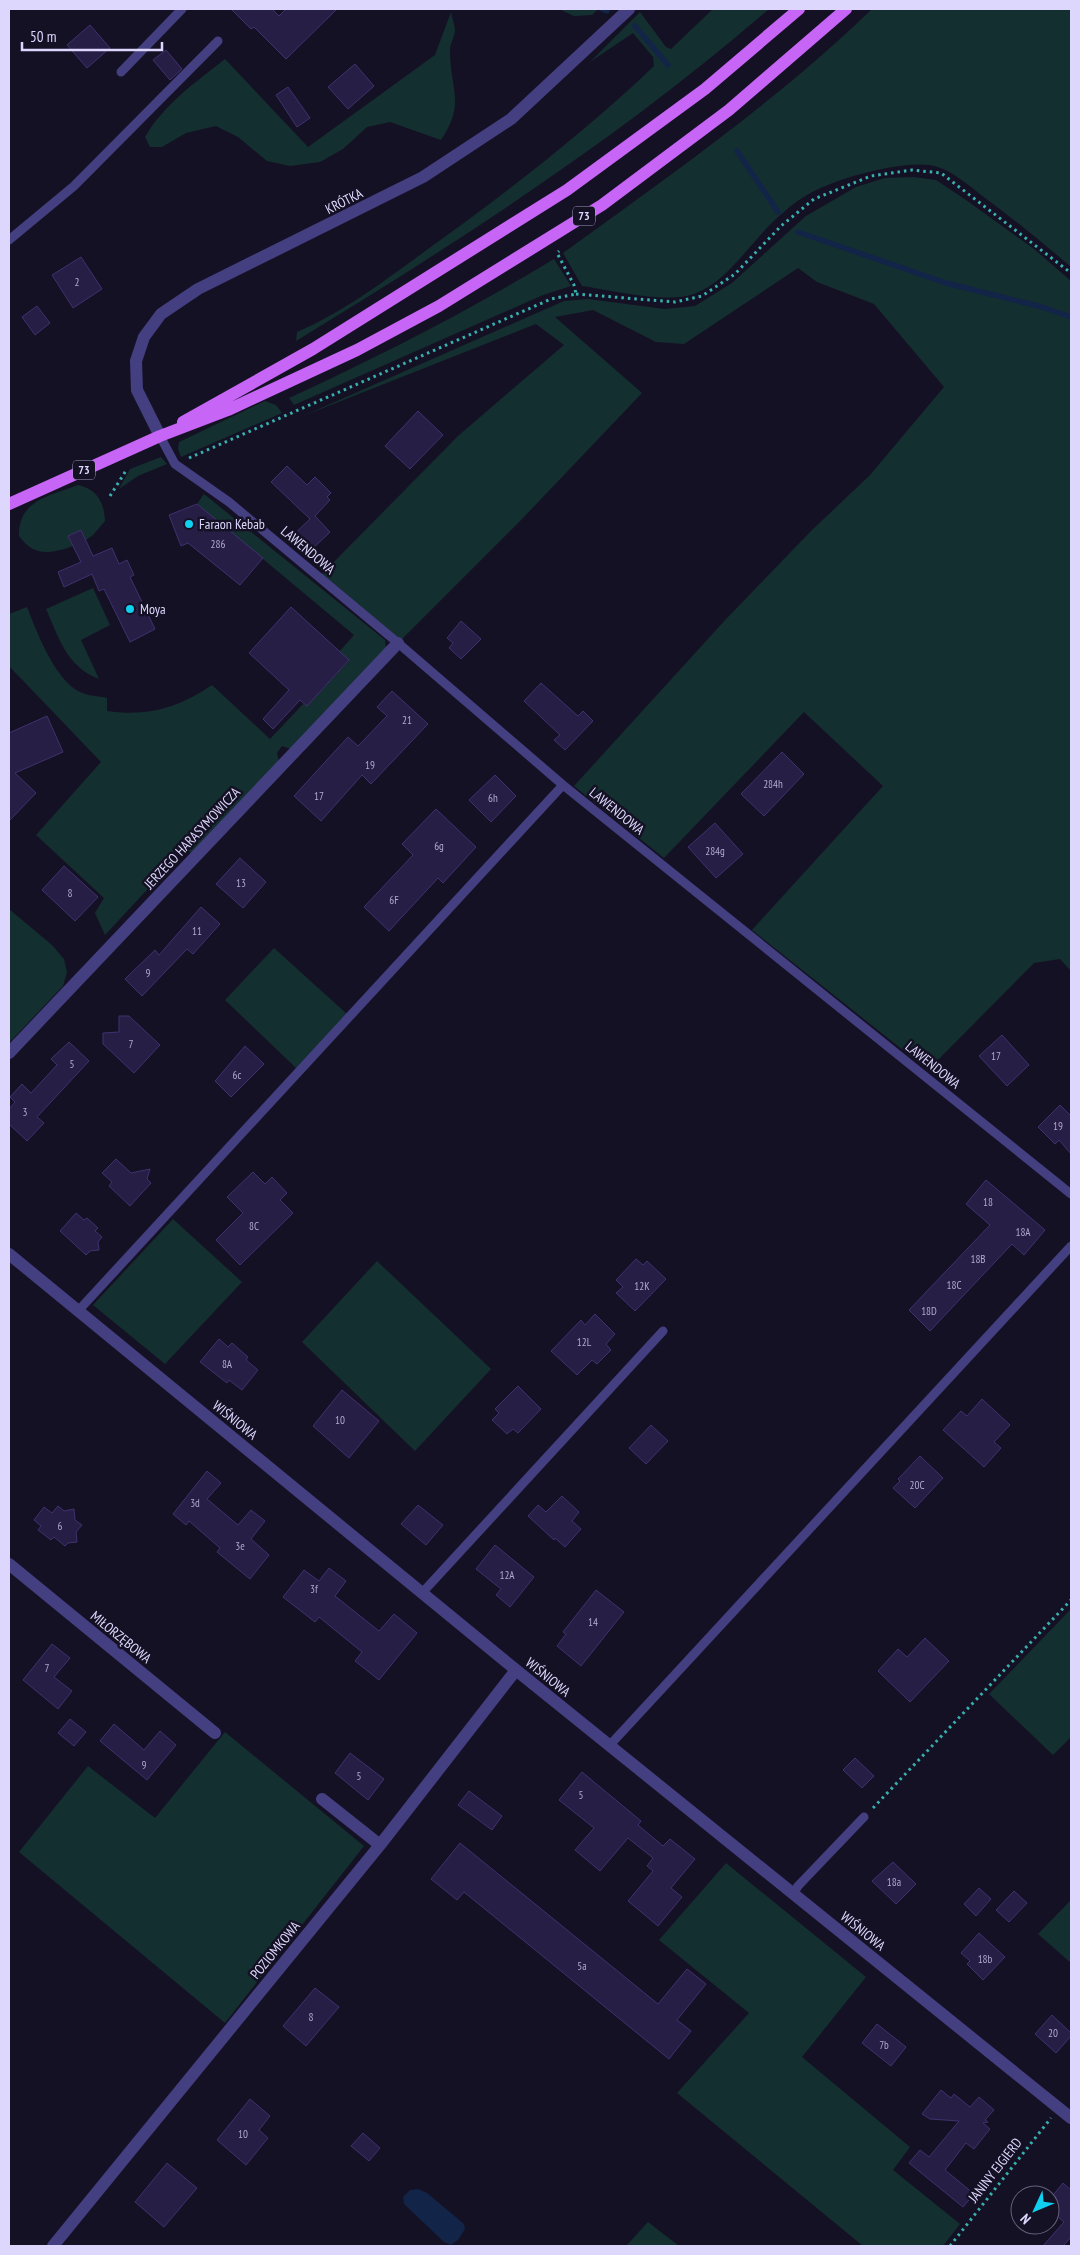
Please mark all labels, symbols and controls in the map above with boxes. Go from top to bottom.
scale bar [22,20,162,52]
text: 50 m [30,27,56,46]
street label: KRÓTKA [322,184,366,218]
road number: 73 [573,207,595,226]
house number: 2 [75,275,80,289]
road number: 73 [73,460,95,480]
place label: Faraon Kebab [199,515,265,533]
marker: Faraon Kebab [183,518,195,530]
street label: LAWENDOWA [277,522,339,578]
house number: 286 [211,537,225,551]
place label: Moya [140,600,166,618]
marker: Moya [124,603,136,615]
house number: 21 [402,713,412,727]
house number: 19 [365,758,375,772]
house number: 284h [763,777,783,791]
street label: JERZEGO HARASYMOWICZA [139,783,244,893]
street label: LAWENDOWA [586,783,648,839]
house number: 17 [314,789,324,803]
house number: 6h [488,791,498,805]
house number: 6g [434,839,444,853]
house number: 284g [705,844,725,858]
house number: 13 [236,876,246,890]
house number: 8 [68,886,73,900]
house number: 6F [389,893,399,907]
house number: 11 [192,924,202,938]
house number: 9 [146,966,151,980]
house number: 7 [129,1037,134,1051]
street label: LAWENDOWA [902,1037,964,1093]
house number: 17 [991,1049,1001,1063]
house number: 5 [70,1057,75,1071]
house number: 6c [233,1068,242,1082]
house number: 3 [23,1105,28,1119]
house number: 19 [1053,1119,1063,1133]
house number: 18 [983,1195,993,1209]
house number: 8C [249,1219,259,1233]
house number: 18A [1015,1225,1031,1239]
house number: 18B [970,1252,986,1266]
house number: 18C [947,1278,961,1292]
house number: 12K [634,1279,650,1293]
house number: 18D [921,1304,937,1318]
house number: 12L [577,1335,592,1349]
house number: 8A [222,1357,233,1371]
street label: WIŚNIOWA [209,1396,261,1444]
house number: 10 [335,1413,345,1427]
house number: 20C [910,1478,924,1492]
house number: 3d [190,1496,200,1510]
house number: 6 [58,1519,63,1533]
house number: 3e [235,1539,245,1553]
house number: 12A [499,1568,515,1582]
house number: 3f [310,1582,319,1596]
street label: MIŁORZĘBOWA [87,1607,155,1667]
house number: 14 [588,1615,598,1629]
street label: WIŚNIOWA [522,1653,574,1701]
house number: 7 [45,1661,50,1675]
house number: 9 [142,1758,147,1772]
house number: 5 [357,1769,362,1783]
house number: 5 [579,1788,584,1802]
house number: 18a [887,1875,901,1889]
street label: WIŚNIOWA [837,1907,889,1955]
street label: POZIOMKOWA [246,1917,304,1983]
house number: 18b [978,1952,993,1966]
house number: 5a [577,1959,587,1973]
house number: 8 [309,2010,314,2024]
house number: 20 [1048,2026,1058,2040]
house number: 7b [879,2038,889,2052]
house number: 10 [238,2127,248,2141]
street label: JANINY EJGIERD [964,2134,1026,2207]
north arrow [1010,2185,1060,2235]
text: N [1017,2210,1035,2228]

